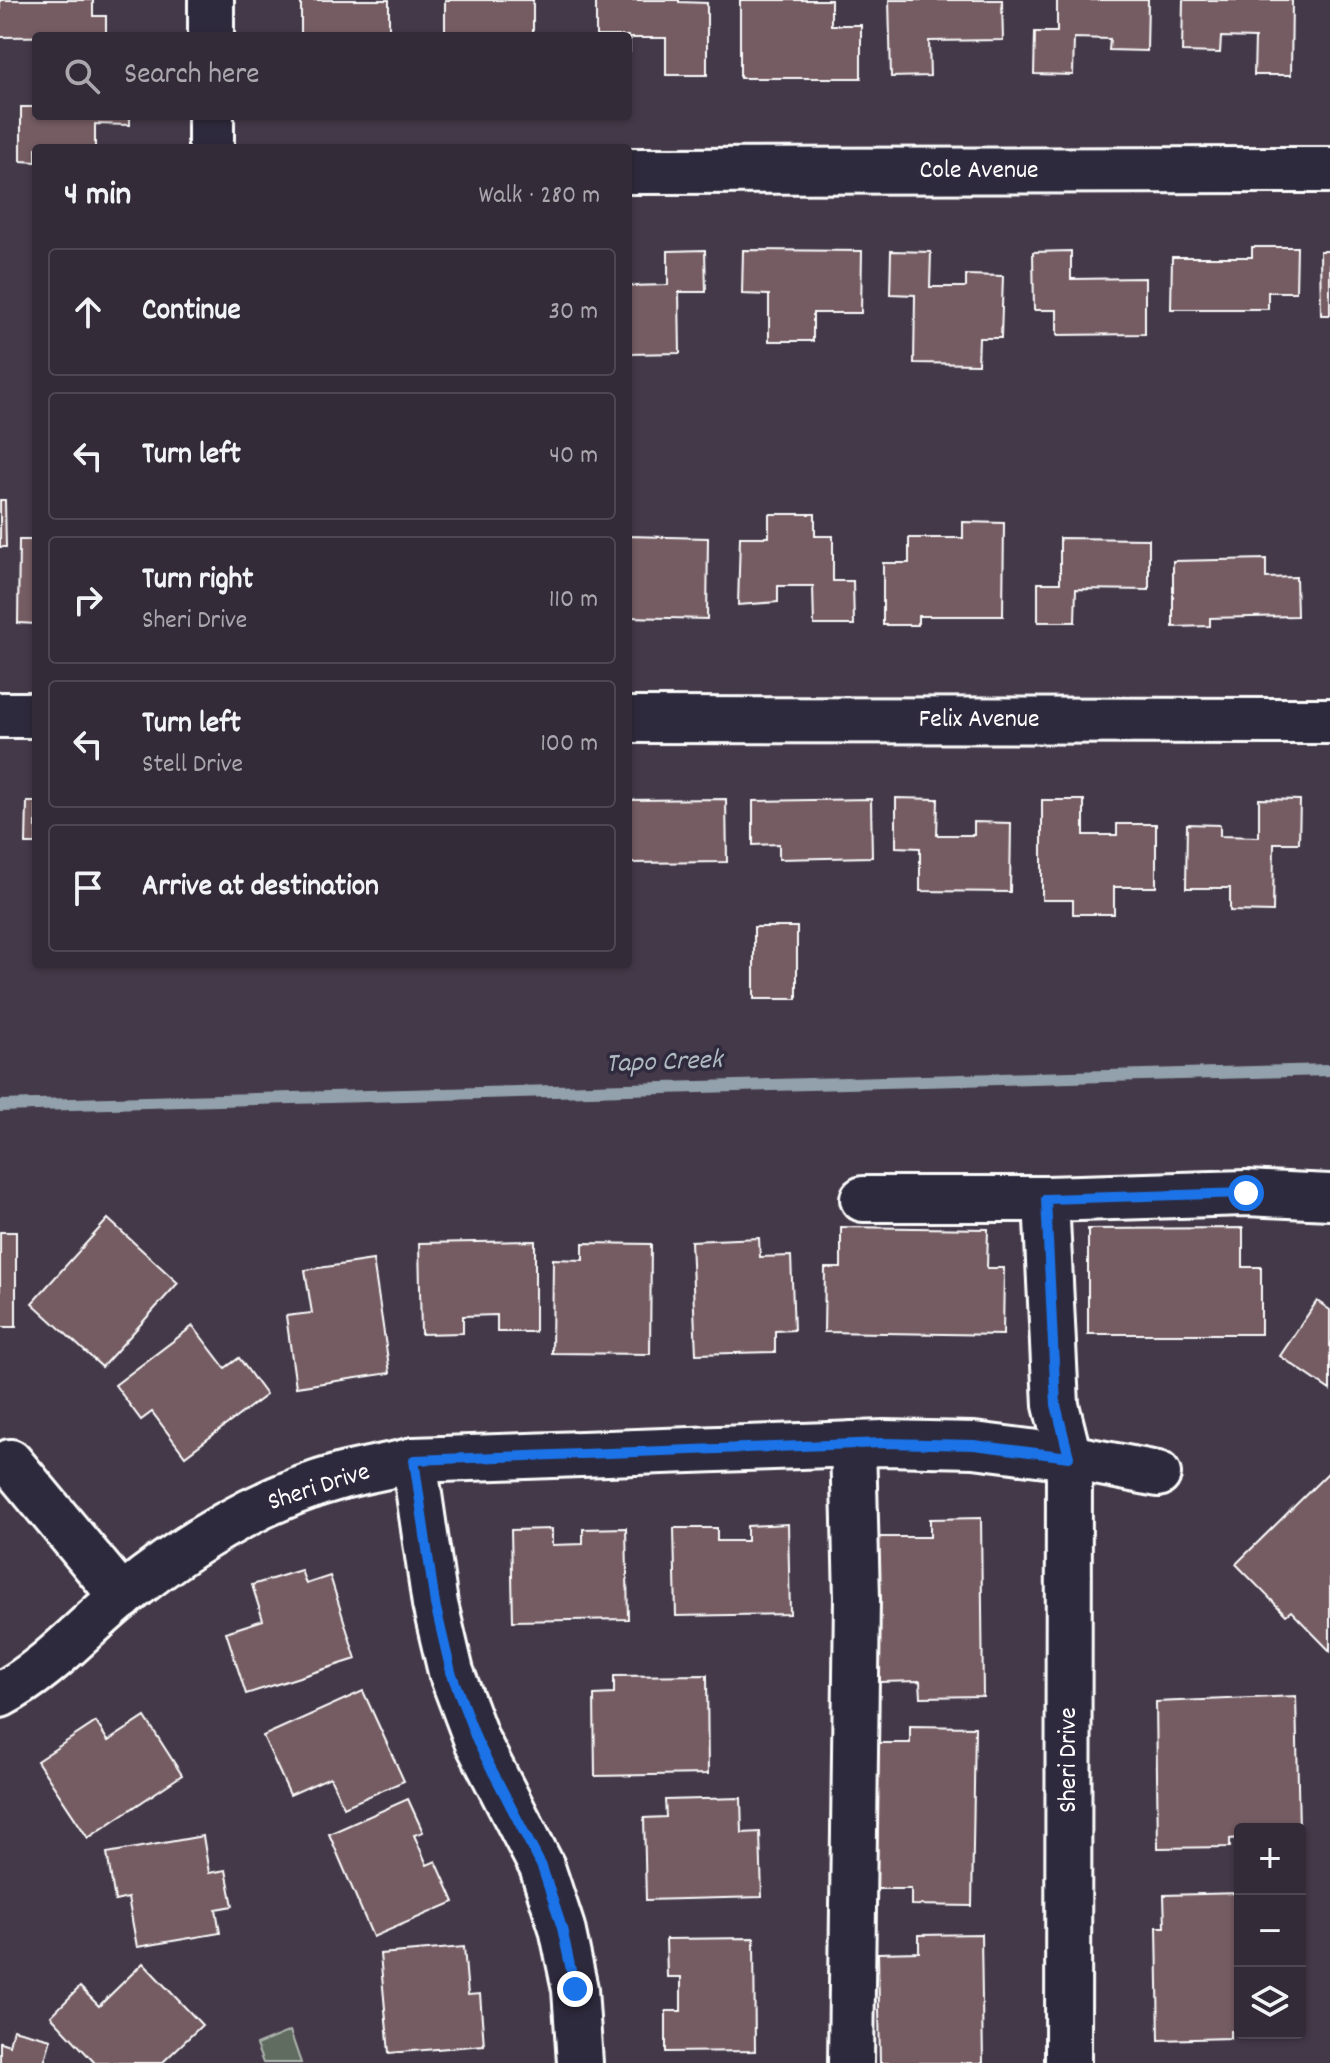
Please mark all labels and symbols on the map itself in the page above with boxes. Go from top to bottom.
street label: Cole Avenue [919,153,1039,190]
street label: Felix Avenue [919,702,1039,739]
water label: Tapo Creek [605,1042,725,1086]
route start [1228,1175,1264,1211]
street label: Sheri Drive [263,1454,375,1522]
street label: Sheri Drive [1051,1707,1088,1813]
route end [557,1971,593,2007]

